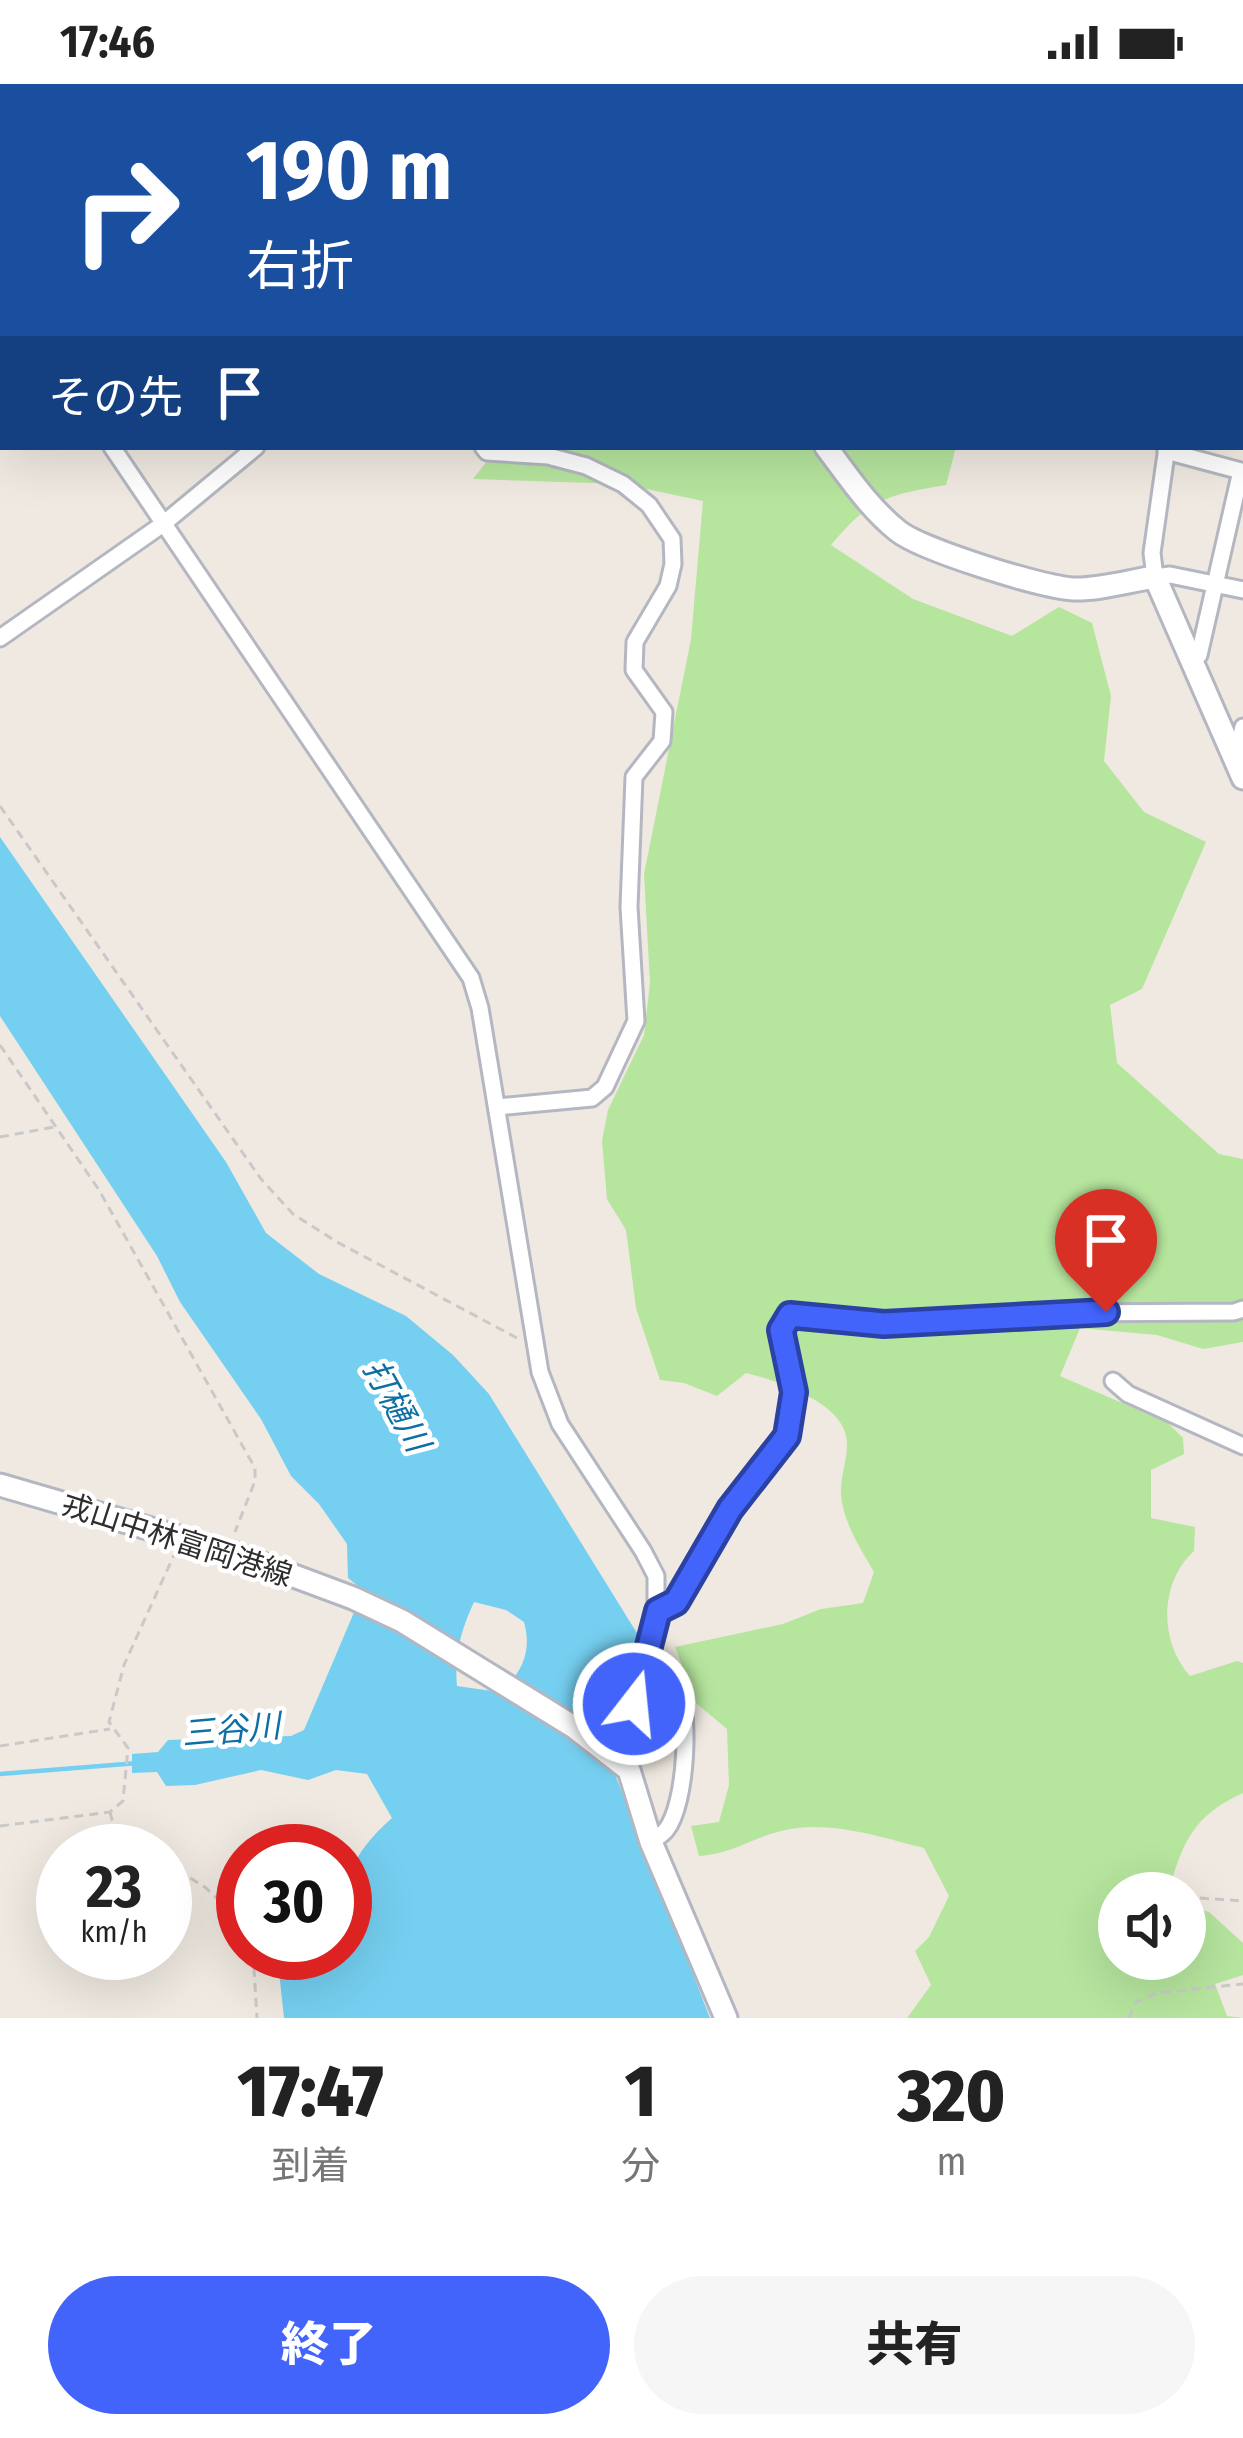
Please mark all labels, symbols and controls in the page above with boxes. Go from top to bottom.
text: 17:46 [60,15,155,69]
text: 190 m [246,120,452,221]
icon: right [48,132,204,288]
text: 右折 [246,235,354,299]
icon: arrive [207,360,273,426]
text: その先 [48,371,183,425]
pin [1055,1189,1157,1312]
icon: arrive [1073,1207,1139,1273]
water label: 打樋川 [355,1352,439,1461]
street label: 戎山中林富岡港線 [57,1486,297,1594]
position arrow [571,1641,697,1767]
water label: 三谷川 [180,1705,285,1754]
speed limit sign: 30 [216,1824,372,1980]
text: 23 [86,1851,142,1923]
map controls [1098,1872,1206,1980]
button: sound [1098,1872,1206,1980]
text: km/h [81,1914,147,1950]
text: 17:47 [238,2049,384,2135]
text: 1 [625,2049,656,2135]
text: 320 [898,2054,1005,2140]
text: m [937,2139,967,2185]
text: 到着 [272,2143,350,2189]
text: 分 [621,2143,660,2189]
button: 終了 [48,2276,610,2414]
button: 共有 [634,2276,1195,2414]

